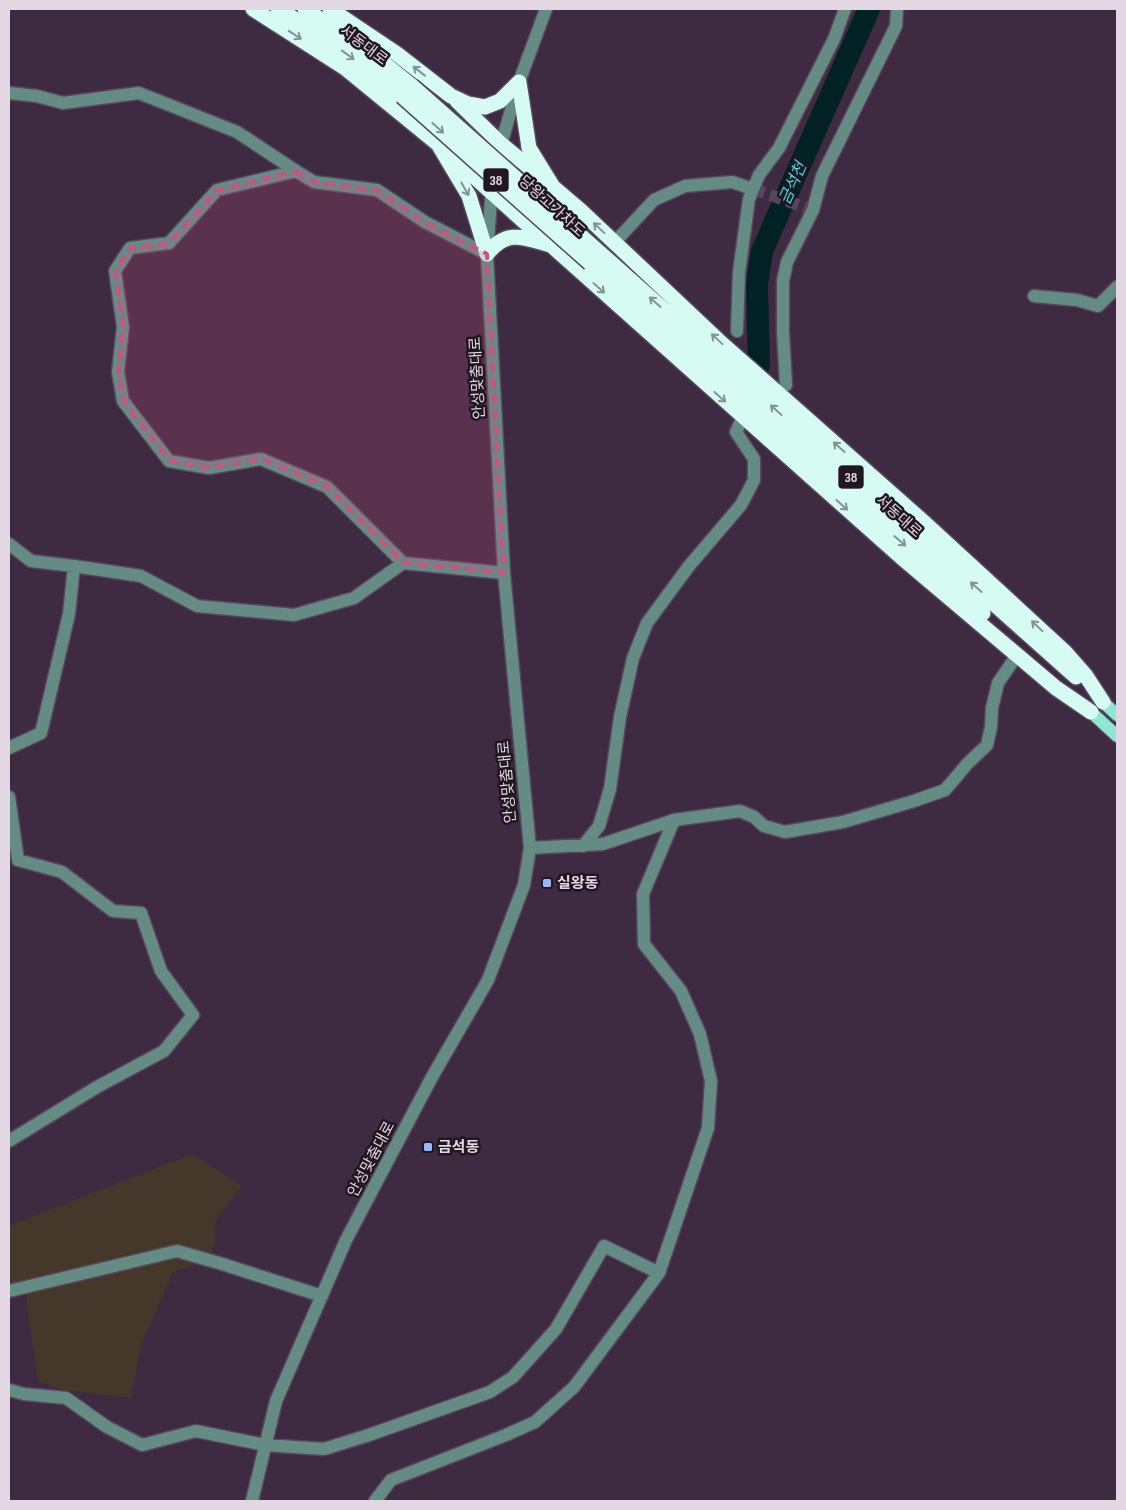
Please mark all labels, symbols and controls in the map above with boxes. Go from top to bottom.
street label: 서동대로 [336,21,391,70]
one-way arrow [287,30,301,40]
one-way arrow [341,49,355,60]
one-way arrow [413,65,426,76]
one-way arrow [431,123,444,134]
water label: 금석천 [776,157,812,208]
road number: 38 [484,168,508,192]
street label: 당왕고가차도 [515,172,589,241]
one-way arrow [460,181,470,195]
one-way arrow [592,222,605,234]
one-way arrow [593,282,606,294]
one-way arrow [648,296,661,308]
one-way arrow [711,333,724,345]
street label: 안성맞춤대로 [466,336,489,420]
one-way arrow [714,391,727,402]
one-way arrow [770,404,783,416]
one-way arrow [832,441,845,453]
road number: 38 [838,466,864,488]
street label: 서동대로 [872,491,926,542]
one-way arrow [835,499,848,510]
one-way arrow [894,535,907,546]
one-way arrow [970,582,983,593]
one-way arrow [1030,620,1043,632]
street label: 안성맞춤대로 [494,740,521,824]
place label: 실왕동 [557,874,599,893]
marker: 실왕동 [541,877,553,889]
street label: 안성맞춤대로 [344,1118,399,1200]
place label: 금석동 [438,1138,480,1157]
marker: 금석동 [422,1141,434,1153]

